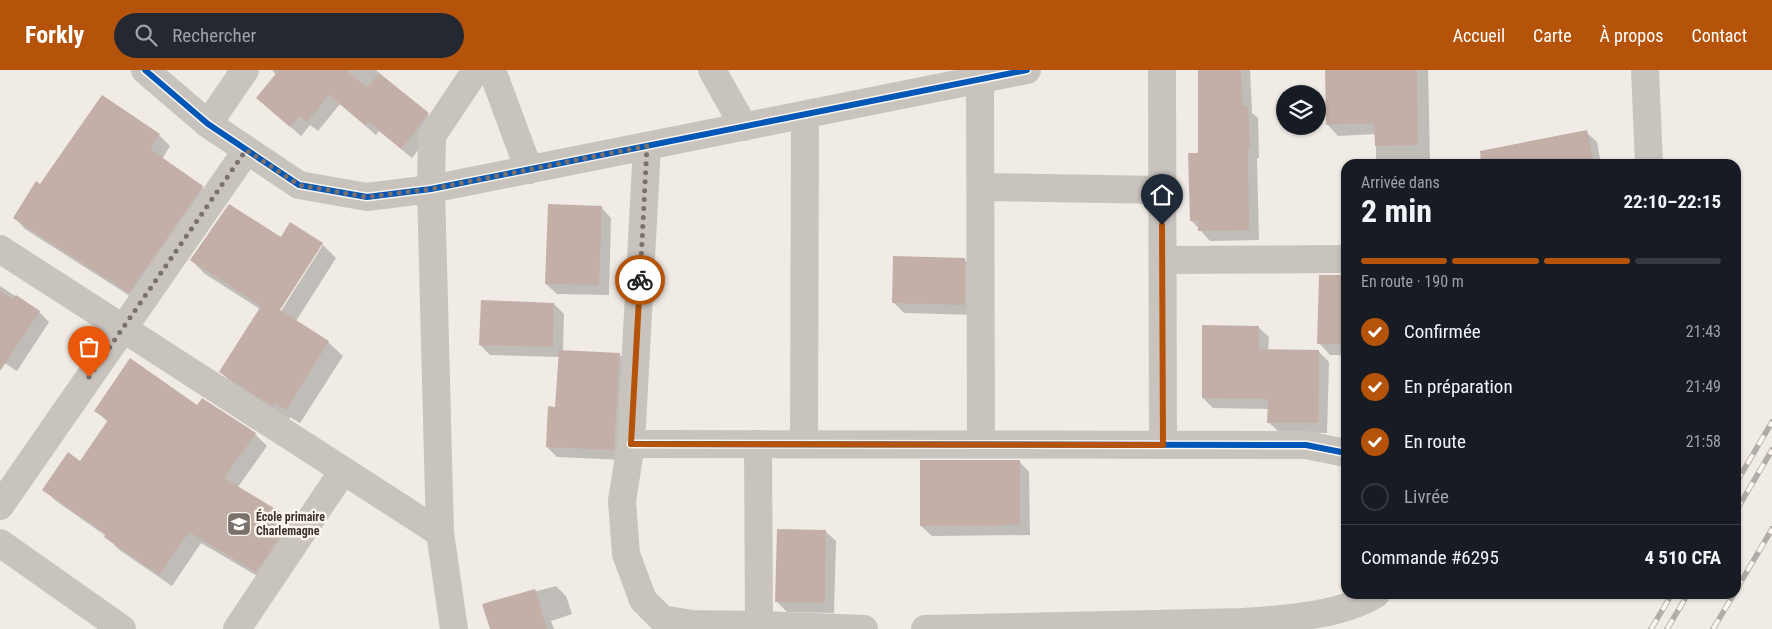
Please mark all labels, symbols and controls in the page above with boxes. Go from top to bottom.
search box [114,13,464,58]
text: Forkly [25,21,84,49]
icon: search [132,21,160,49]
text: Rechercher [172,24,256,47]
text: Accueil [1453,25,1505,46]
text: Carte [1533,25,1572,46]
text: À propos [1600,25,1663,46]
text: Contact [1691,25,1747,46]
map controls [1276,85,1326,135]
button: layers [1276,85,1326,135]
text: Arrivée dans [1361,173,1440,192]
pin [1141,174,1183,225]
icon: home [1148,181,1176,209]
text: 22:10–22:15 [1623,190,1721,213]
text: 2 min [1361,192,1432,230]
courier [615,255,665,305]
icon: bike [626,266,654,294]
text: En route · 190 m [1361,272,1464,291]
icon: check [1361,318,1389,346]
text: Confirmée [1404,320,1481,343]
text: 21:43 [1686,322,1721,341]
pin [68,326,110,377]
icon: bag [75,333,103,361]
icon: check [1361,373,1389,401]
text: En préparation [1404,375,1513,398]
text: 21:49 [1686,377,1721,396]
icon: check [1361,428,1389,456]
text: En route [1404,430,1466,453]
text: 21:58 [1686,432,1721,451]
text: Livrée [1404,485,1449,508]
place label: École primaire Charlemagne [256,509,325,538]
school or university icon: École primaire Charlemagne [226,511,252,537]
text: Commande #6295 [1361,546,1499,569]
text: 4 510 CFA [1644,546,1721,569]

